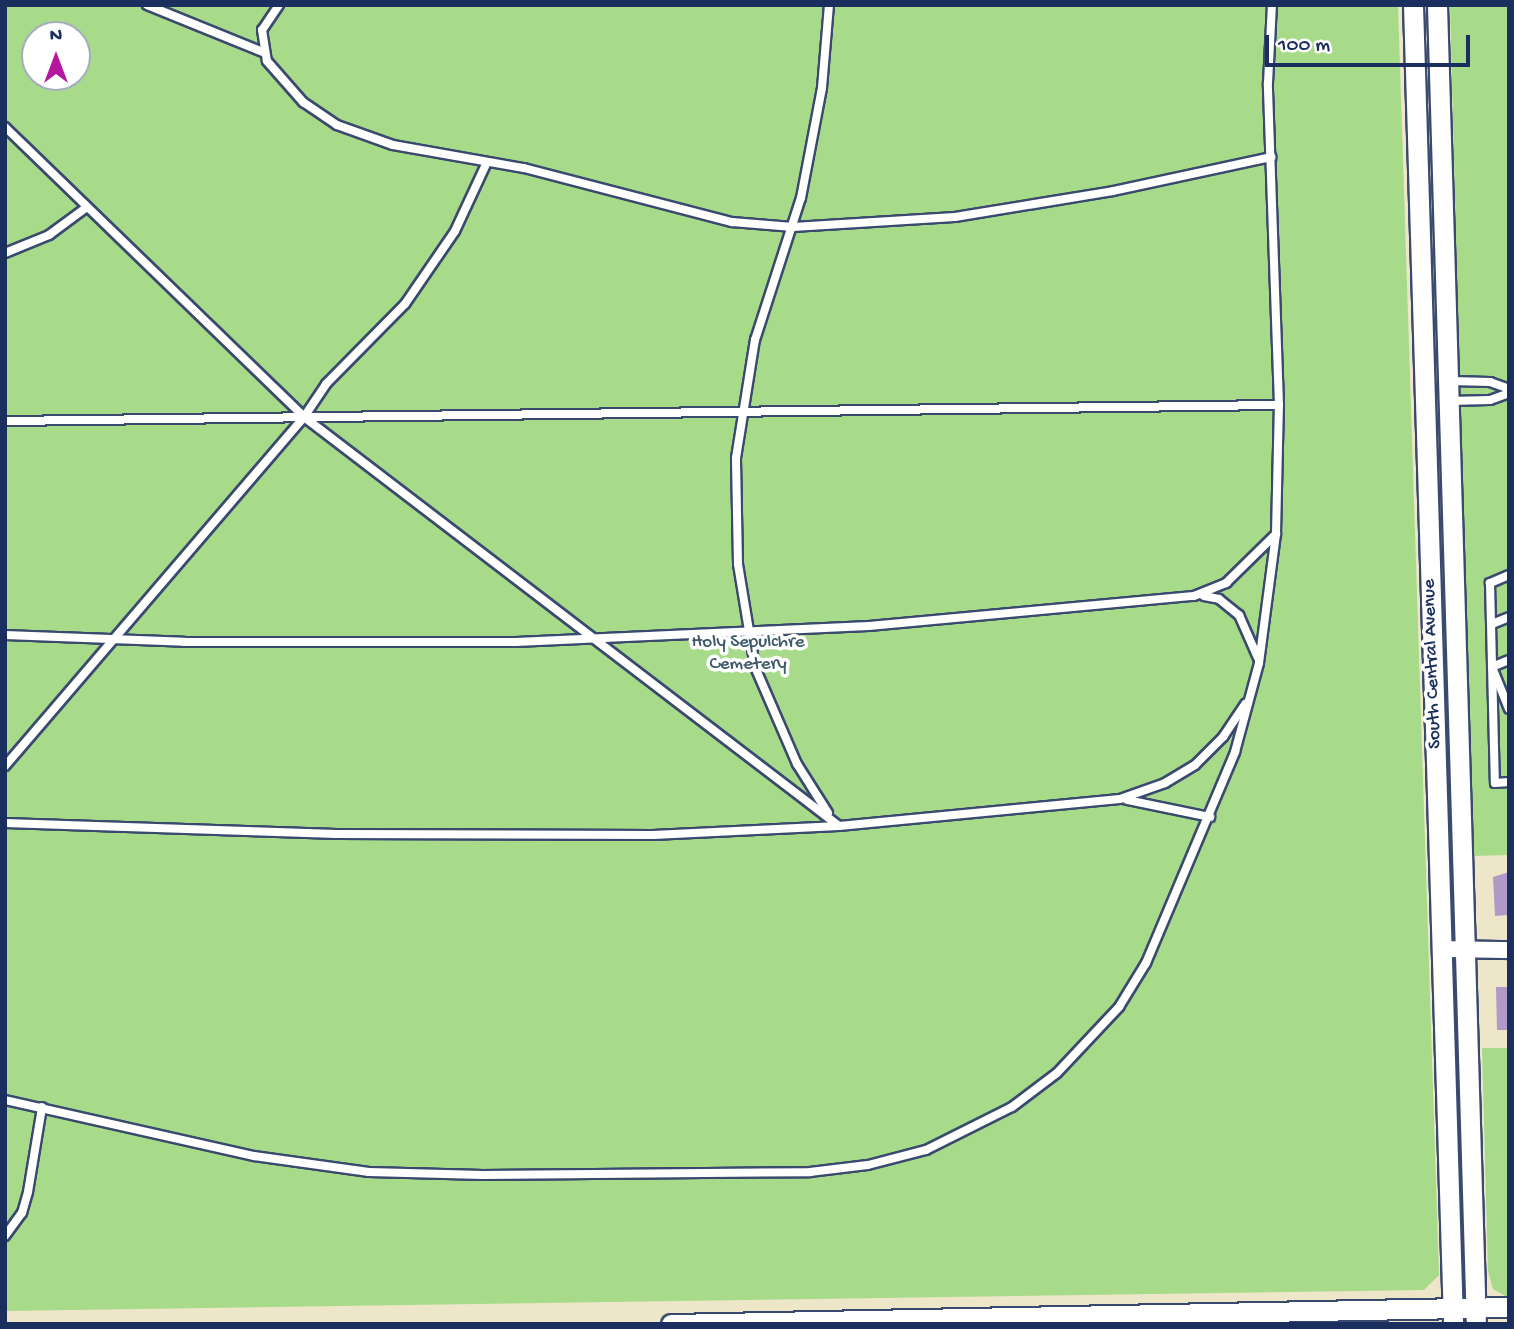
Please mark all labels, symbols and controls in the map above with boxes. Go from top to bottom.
north arrow [21,21,91,91]
scale bar [1269,21,1474,65]
text: N [50,25,62,48]
text: 100 m [1278,34,1330,59]
street label: South Central Avenue [1419,579,1447,749]
park label: Holy Sepulchre Cemetery [691,632,805,676]

